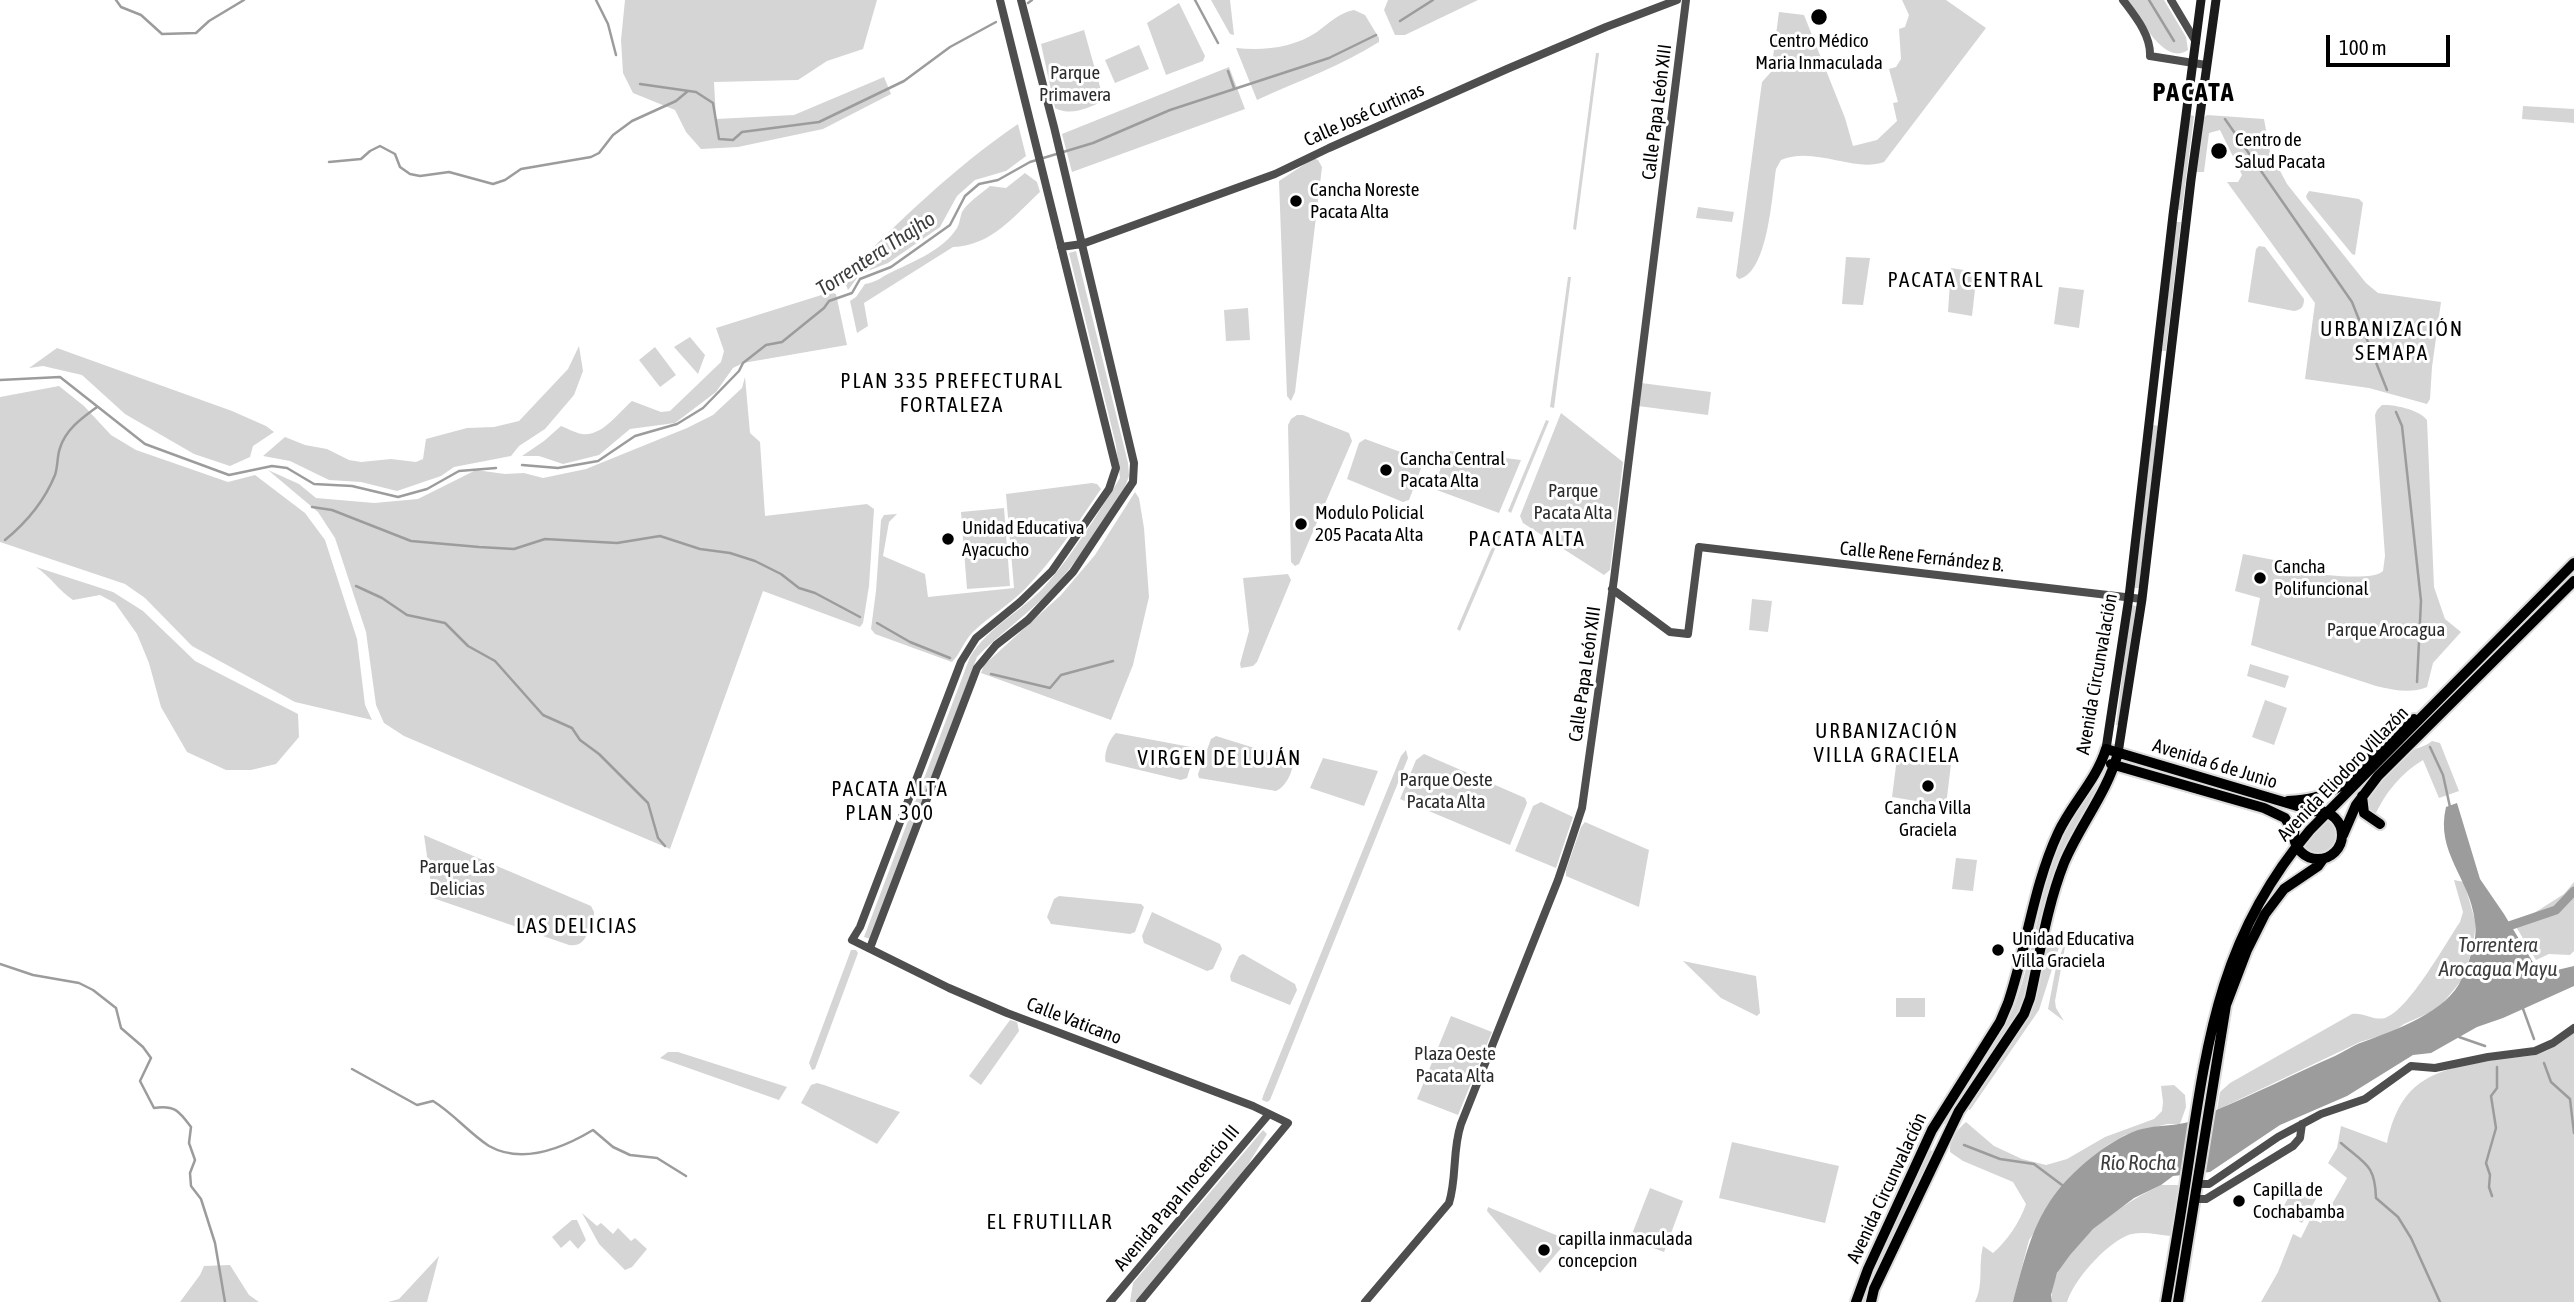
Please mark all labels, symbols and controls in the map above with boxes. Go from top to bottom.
marker: Centro Médico Maria Inmaculada [1809,7,1829,27]
scale bar [2329,21,2453,65]
place label: Centro Médico Maria Inmaculada [1755,30,1883,74]
text: 100 m [2339,35,2387,59]
street label: Calle Papa León XIII [1637,43,1677,181]
park label: Parque Primavera [1039,62,1111,106]
district label: PACATA [2153,77,2235,109]
street label: Calle José Curtinas [1300,78,1428,152]
place label: Centro de Salud Pacata [2235,129,2326,173]
marker: Centro de Salud Pacata [2209,141,2229,161]
place label: Cancha Noreste Pacata Alta [1310,179,1419,223]
marker: Cancha Noreste Pacata Alta [1288,193,1304,209]
water label: Torrentera Thajho [812,206,940,302]
district label: PACATA CENTRAL [1889,267,2043,293]
district label: URBANIZACIÓN SEMAPA [2321,316,2463,366]
district label: PLAN 335 PREFECTURAL FORTALEZA [843,368,1061,418]
place label: Cancha Central Pacata Alta [1400,448,1505,492]
marker: Cancha Central Pacata Alta [1378,462,1394,478]
park label: Parque Pacata Alta [1533,480,1613,524]
place label: Modulo Policial 205 Pacata Alta [1315,502,1424,546]
marker: Modulo Policial 205 Pacata Alta [1293,516,1309,532]
place label: Unidad Educativa Ayacucho [962,517,1085,561]
district label: PACATA ALTA [1470,526,1584,552]
marker: Unidad Educativa Ayacucho [940,531,956,547]
street label: Calle Rene Fernández B. [1839,537,2005,577]
place label: Cancha Polifuncional [2274,556,2369,600]
marker: Cancha Polifuncional [2252,570,2268,586]
street label: Avenida Circunvalación [2072,592,2122,756]
street label: Calle Papa León XIII [1564,605,1606,743]
park label: Parque Arocagua [2327,619,2445,641]
street label: Avenida Eliodoro Villazón [2273,702,2413,846]
district label: URBANIZACIÓN VILLA GRACIELA [1815,718,1959,768]
street label: Avenida 6 de Junio [2150,734,2280,794]
district label: VIRGEN DE LUJÁN [1139,745,1301,771]
park label: Parque Oeste Pacata Alta [1399,769,1493,813]
district label: PACATA ALTA PLAN 300 [833,776,947,826]
marker: Cancha Villa Graciela [1920,778,1936,794]
place label: Cancha Villa Graciela [1885,797,1971,841]
park label: Parque Las Delicias [419,856,495,900]
district label: LAS DELICIAS [517,913,637,939]
place label: Unidad Educativa Villa Graciela [2012,928,2135,972]
water label: Torrentera Arocagua Mayu [2439,932,2557,982]
marker: Unidad Educativa Villa Graciela [1990,942,2006,958]
street label: Calle Vaticano [1023,992,1125,1050]
park label: Plaza Oeste Pacata Alta [1414,1043,1496,1087]
street label: Avenida Circunvalación [1842,1109,1932,1267]
street label: Avenida Papa Inocencio III [1109,1121,1245,1275]
water label: Río Rocha [2100,1150,2176,1176]
place label: Capilla de Cochabamba [2253,1179,2345,1223]
marker: Capilla de Cochabamba [2231,1193,2247,1209]
district label: EL FRUTILLAR [988,1209,1112,1235]
place label: capilla inmaculada concepcion [1558,1228,1693,1272]
marker: capilla inmaculada concepcion [1536,1242,1552,1258]

